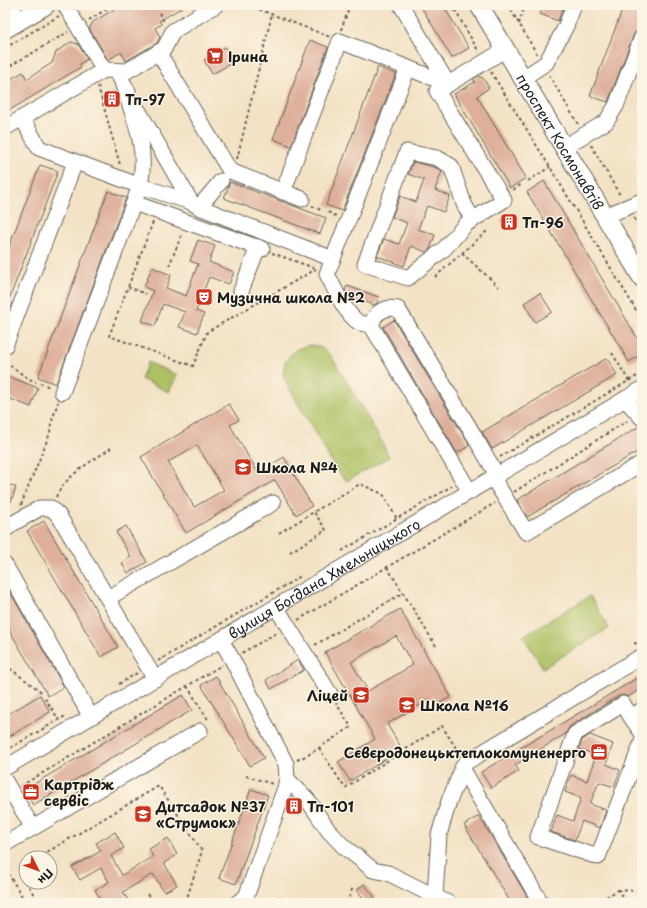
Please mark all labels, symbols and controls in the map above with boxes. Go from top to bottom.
supermarket icon: Ірина [205,46,225,66]
place label: Ірина [228,46,269,67]
street label: проспект Космонавтів [512,69,609,214]
building icon: Тп-97 [102,89,122,109]
place label: Тп-97 [125,89,166,110]
building icon: Тп-96 [499,212,519,232]
place label: Тп-96 [522,212,564,233]
theatre icon: Музична школа №2 [194,287,214,307]
place label: Музична школа №2 [217,287,365,308]
school or university icon: Школа №4 [233,457,253,477]
place label: Школа №4 [256,457,338,478]
street label: вулиця Богдана Хмельницького [224,513,424,644]
place label: Ліцей [307,685,348,706]
school or university icon: Ліцей [351,685,371,705]
school or university icon: Школа №16 [397,695,417,715]
place label: Школа №16 [420,695,509,716]
place label: Сєвєродонецьктеплокомуненерго [344,742,586,763]
office icon: Сєвєродонецьктеплокомуненерго [589,742,609,762]
place label: Картрiдж сервiс [44,774,114,811]
office icon: Картрiдж сервiс [21,782,41,802]
place label: Дитсадок №37 «Струмок» [155,796,266,833]
building icon: Тп-101 [284,796,304,816]
place label: Тп-101 [307,796,354,817]
school or university icon: Дитсадок №37 «Струмок» [133,804,153,824]
north arrow [18,850,58,890]
text: Пн [34,865,57,889]

